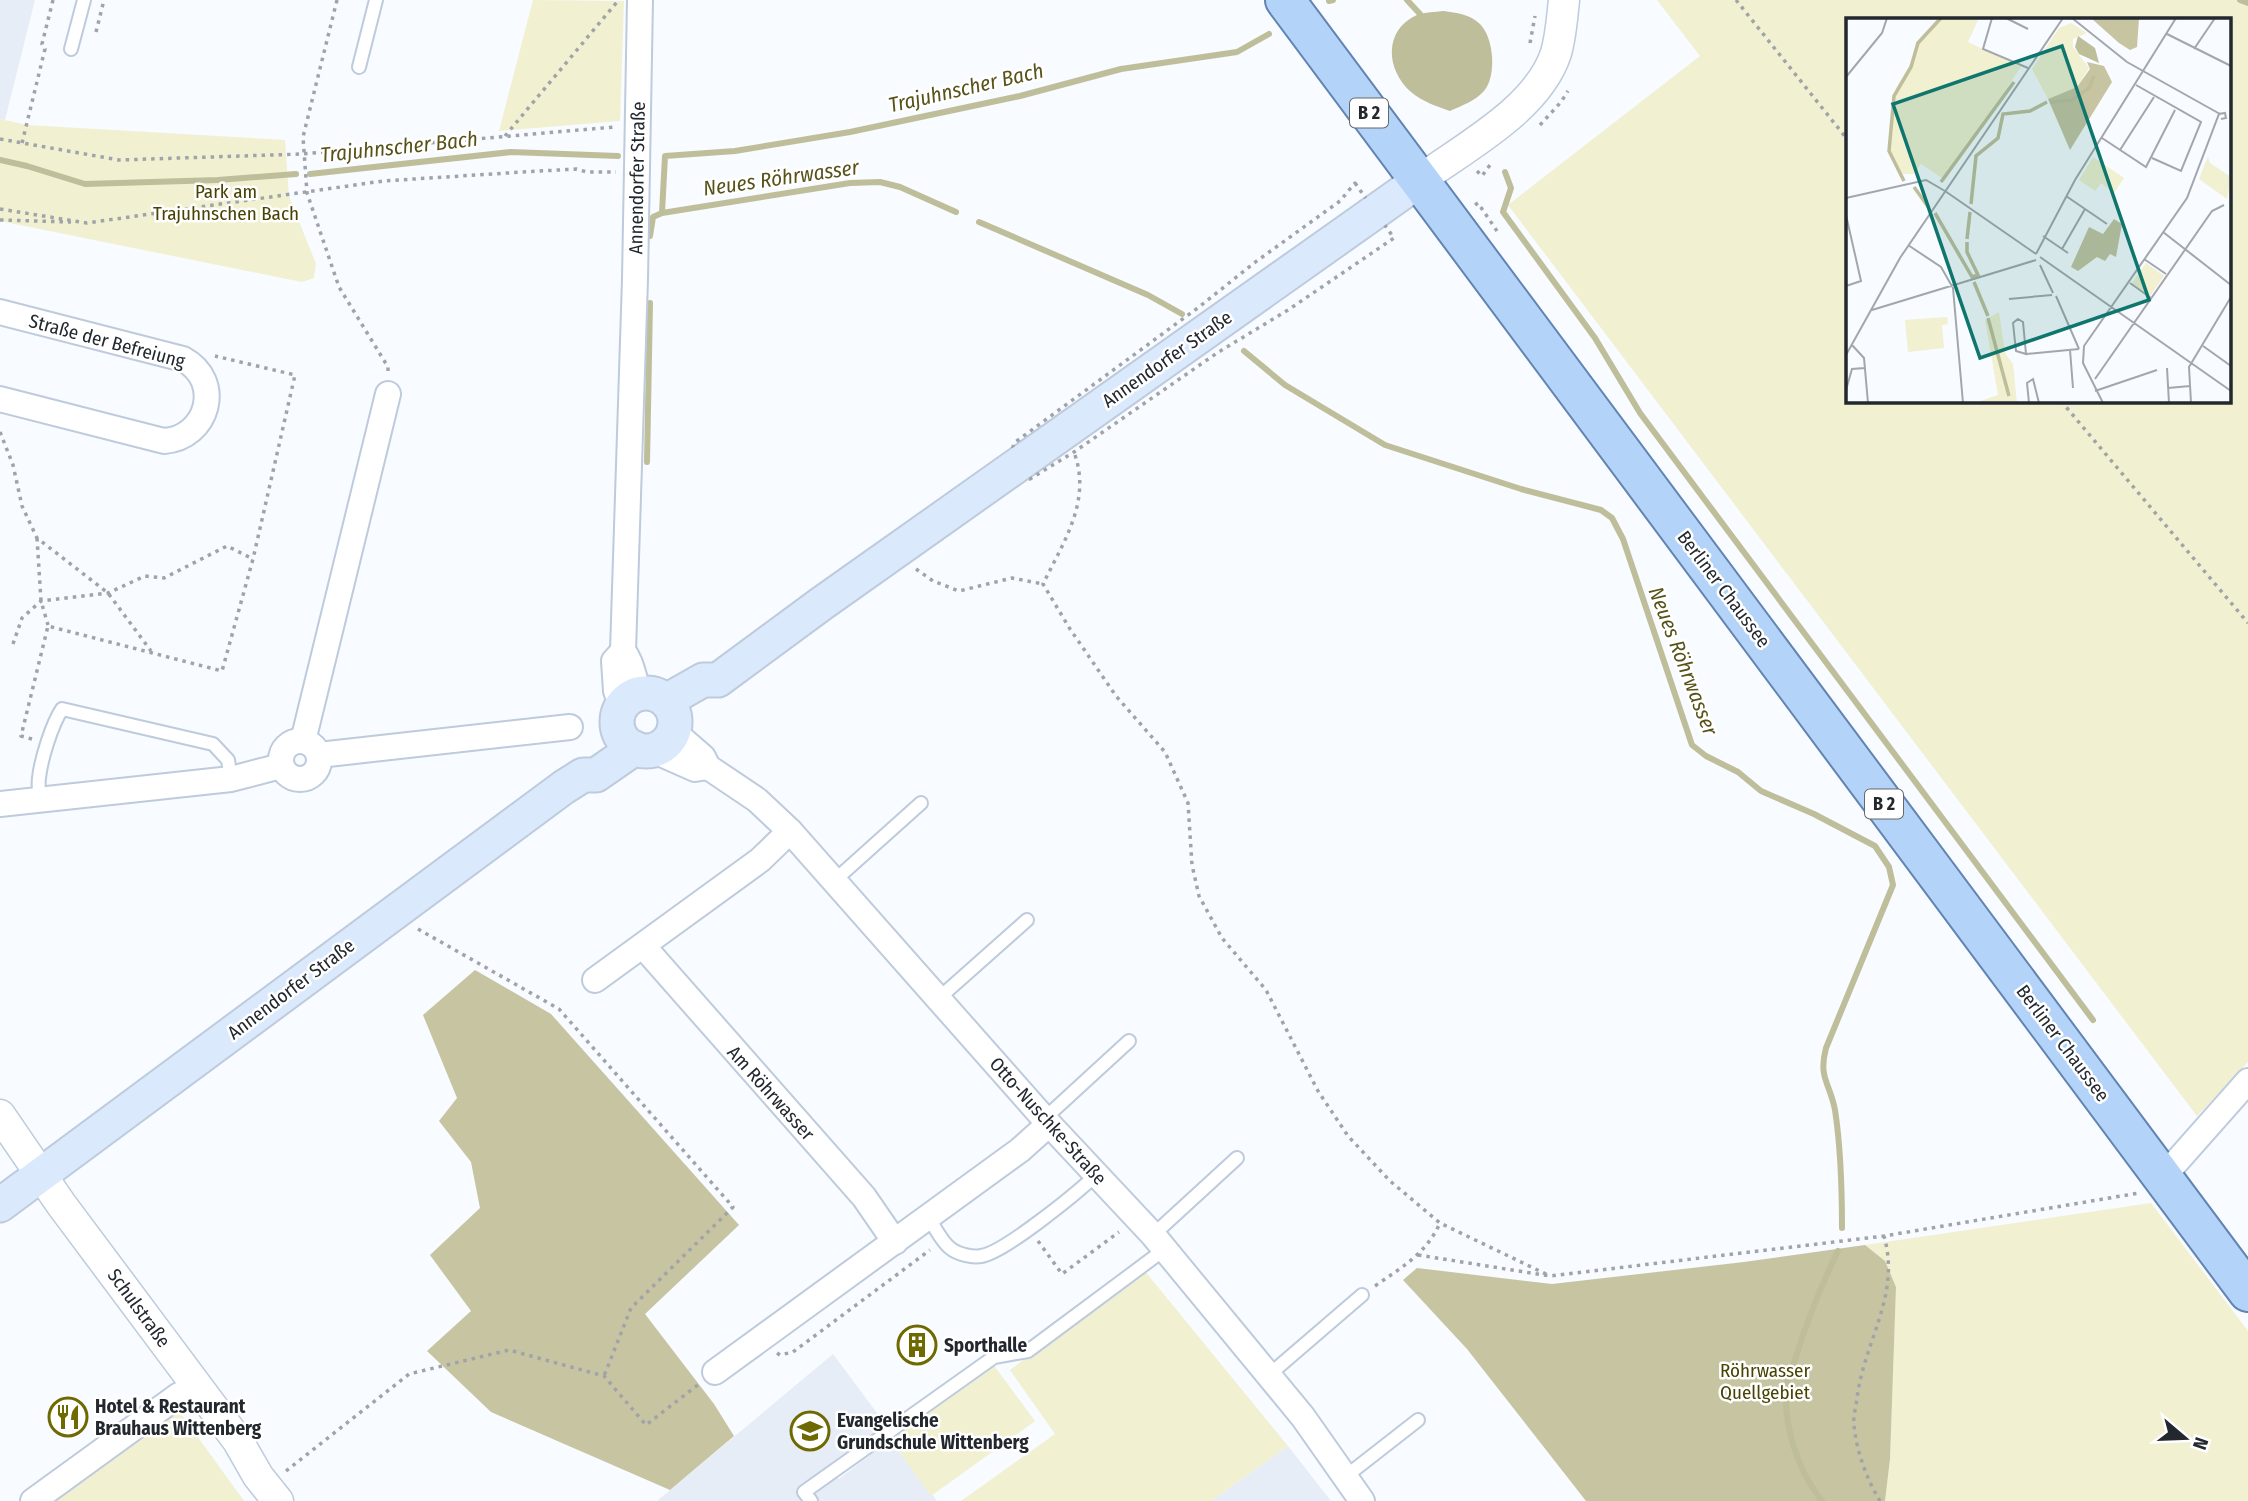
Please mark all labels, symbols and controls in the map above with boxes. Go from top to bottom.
inset map [1846,18,2230,402]
water label: Trajuhnscher Bach [886,58,1046,118]
road number: B 2 [1350,98,1388,128]
street label: Annendorfer Straße [624,101,650,255]
water label: Trajuhnscher Bach [319,126,479,168]
water label: Neues Röhrwasser [702,154,861,202]
park label: Park am Trajuhnschen Bach [153,180,299,225]
street label: Annendorfer Straße [1098,306,1236,412]
street label: Straße der Befreiung [27,309,188,373]
street label: Berliner Chaussee [1673,526,1775,652]
water label: Neues Röhrwasser [1643,583,1724,740]
road number: B 2 [1865,790,1903,818]
street label: Annendorfer Straße [223,934,359,1044]
street label: Berliner Chaussee [2012,980,2114,1106]
street label: Am Röhrwasser [723,1041,820,1145]
street label: Otto-Nuschke-Straße [985,1052,1111,1190]
street label: Schulstraße [103,1264,175,1352]
building icon: Sporthalle [896,1324,938,1366]
place label: Sporthalle [944,1334,1027,1357]
park label: Röhrwasser Quellgebiet [1720,1359,1811,1404]
place label: Hotel & Restaurant Brauhaus Wittenberg [95,1395,262,1440]
restaurant icon: Hotel & Restaurant Brauhaus Wittenberg [47,1396,89,1438]
north arrow [2150,1403,2220,1473]
place label: Evangelische Grundschule Wittenberg [837,1409,1029,1454]
school or university icon: Evangelische Grundschule Wittenberg [789,1410,831,1452]
text: N [2188,1434,2213,1453]

